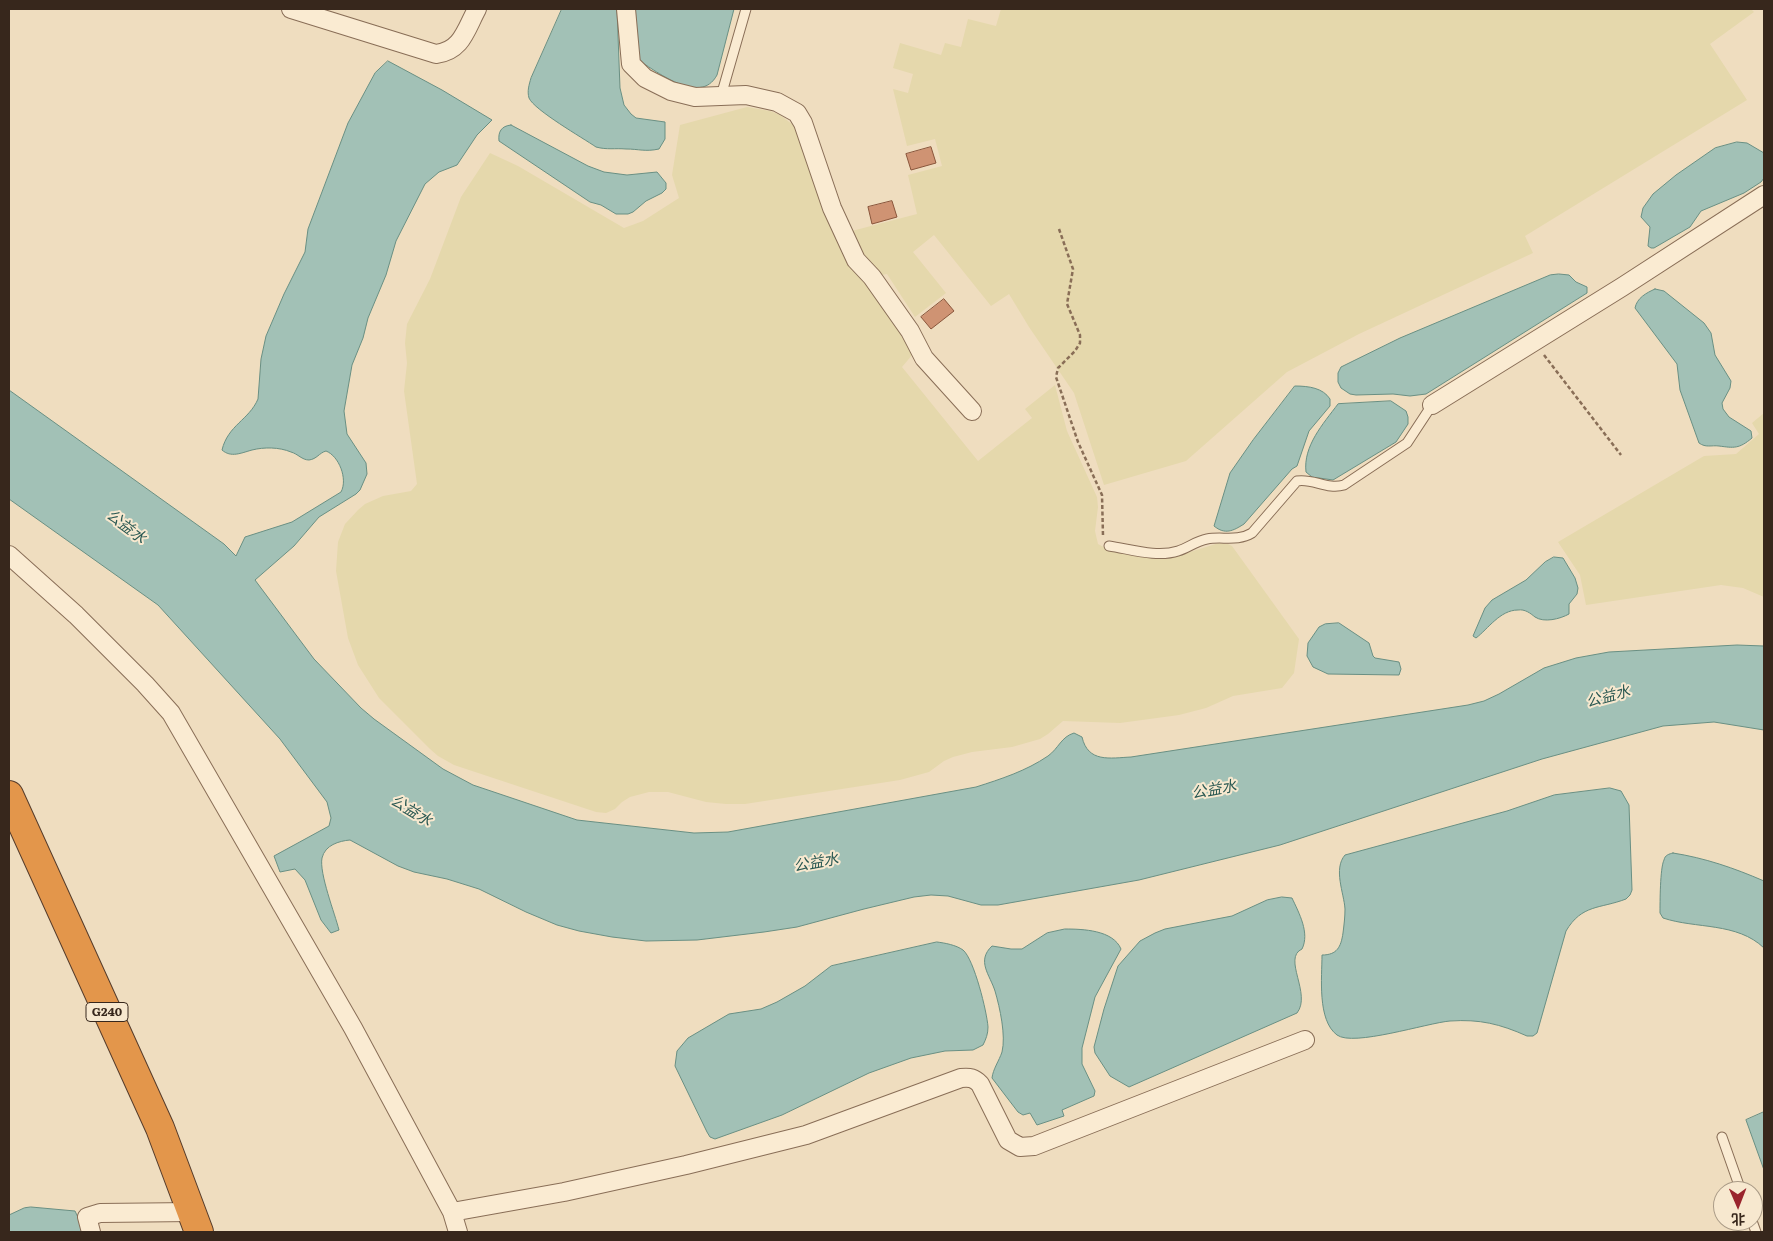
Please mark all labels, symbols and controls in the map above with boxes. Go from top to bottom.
water label: 公益水 [103,506,149,548]
water label: 公益水 [1584,682,1632,712]
water label: 公益水 [1190,777,1238,803]
water label: 公益水 [387,792,435,830]
water label: 公益水 [792,850,840,876]
road number: G240 [86,1002,128,1022]
north arrow [1713,1181,1763,1231]
text: 北 [1731,1210,1745,1230]

